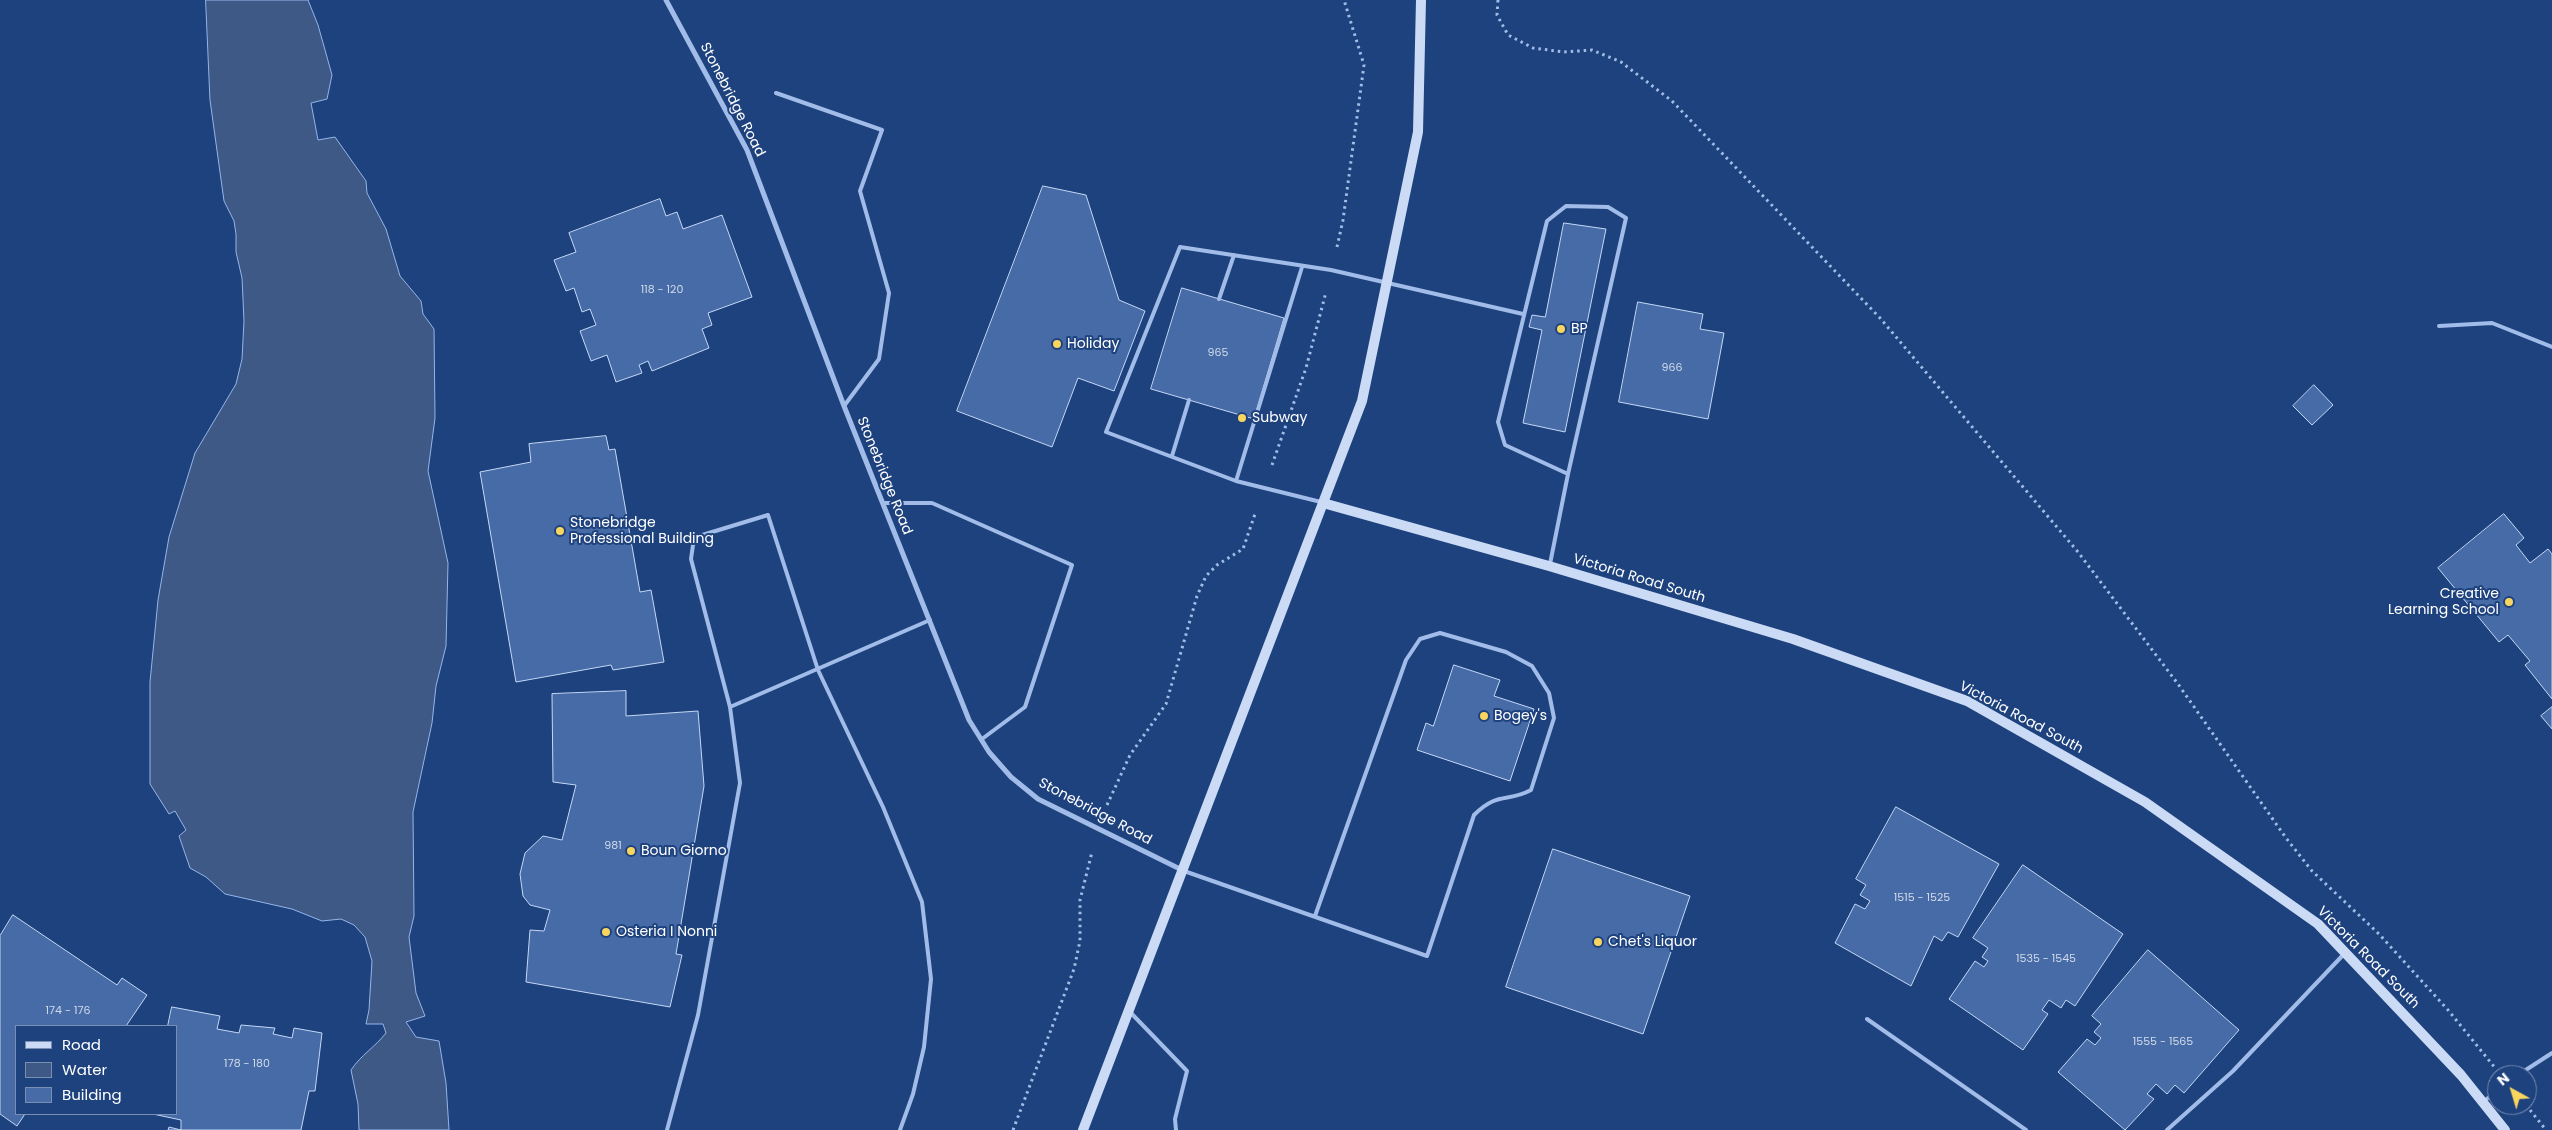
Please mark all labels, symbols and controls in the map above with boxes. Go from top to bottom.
street label: Stonebridge Road [696,40,768,160]
house number: 118 - 120 [641,283,683,297]
place label: BP [1571,321,1588,337]
marker: BP [1555,323,1567,335]
place label: Holiday [1067,336,1119,352]
marker: Holiday [1051,338,1063,350]
house number: 965 [1208,346,1228,360]
house number: 966 [1662,361,1682,375]
place label: Subway [1252,410,1307,426]
marker: Subway [1236,412,1248,424]
street label: Stonebridge Road [853,415,915,537]
place label: Stonebridge Professional Building [570,515,714,548]
marker: Stonebridge Professional Building [554,525,566,537]
street label: Victoria Road South [1571,551,1707,607]
place label: Creative Learning School [2388,586,2499,618]
marker: Creative Learning School [2503,596,2515,608]
street label: Victoria Road South [1956,678,2086,758]
place label: Bogey's [1494,708,1547,724]
marker: Bogey's [1478,710,1490,722]
street label: Stonebridge Road [1036,775,1154,849]
house number: 981 [604,839,622,853]
place label: Boun Giorno [641,843,727,859]
marker: Boun Giorno [625,845,637,857]
house number: 1515 - 1525 [1894,891,1950,905]
street label: Victoria Road South [2313,903,2423,1013]
place label: Osteria I Nonni [616,924,717,940]
marker: Osteria I Nonni [600,926,612,938]
place label: Chet's Liquor [1608,934,1697,950]
marker: Chet's Liquor [1592,936,1604,948]
house number: 1535 - 1545 [2016,952,2076,966]
house number: 174 - 176 [46,1004,90,1018]
legend [15,1025,178,1115]
text: Road [62,1034,101,1055]
house number: 1555 - 1565 [2133,1035,2193,1049]
house number: 178 - 180 [224,1057,270,1071]
text: Water [62,1059,107,1080]
north arrow [2487,1065,2537,1115]
text: N [2493,1068,2514,1090]
text: Building [62,1084,122,1105]

